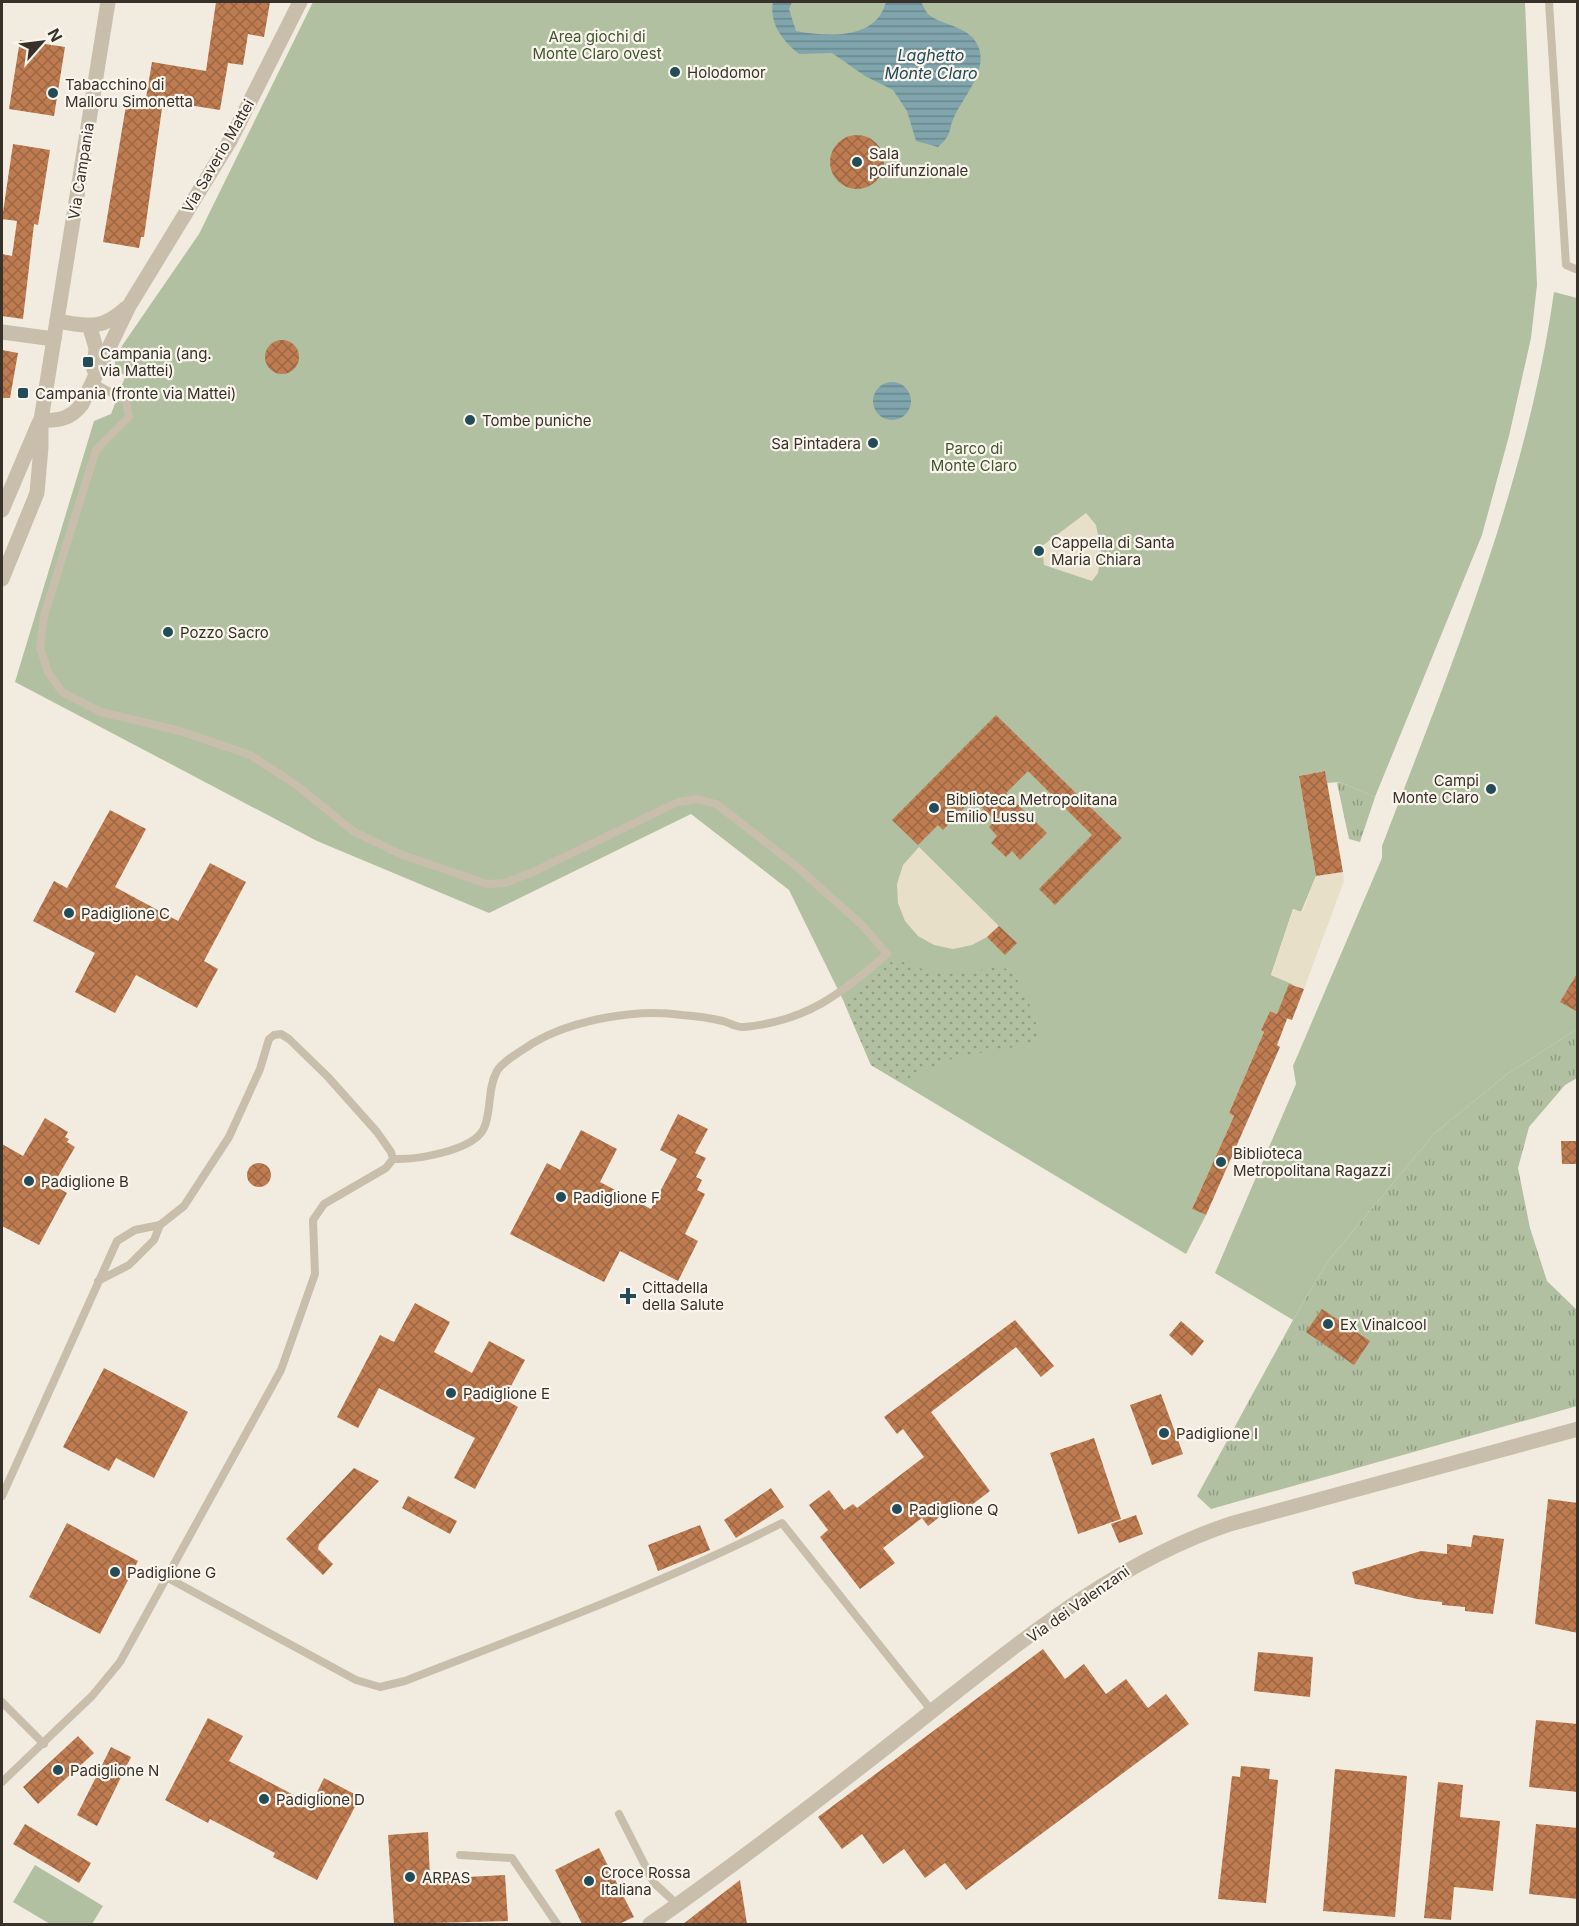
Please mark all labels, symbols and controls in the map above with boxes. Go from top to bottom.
north arrow [12,12,72,72]
text: N [44,25,67,45]
park label: Area giochi di Monte Claro ovest [532,27,662,63]
water label: Laghetto Monte Claro [884,45,978,83]
place label: Holodomor [687,63,766,82]
marker: Holodomor [668,65,682,79]
place label: Tabacchino di Malloru Simonetta [65,75,193,111]
marker: Tabacchino di Malloru Simonetta [46,86,60,100]
street label: Via Saverio Mattei [178,96,258,216]
street label: Via Campania [64,121,98,221]
place label: Sala polifunzionale [869,144,968,180]
marker: Sala polifunzionale [850,155,864,169]
place label: Campania (ang. via Mattei) [100,344,212,380]
marker: Campania (ang. via Mattei) [81,355,95,369]
place label: Campania (fronte via Mattei) [35,384,236,403]
marker: Campania (fronte via Mattei) [16,386,30,400]
place label: Tombe puniche [482,411,592,430]
marker: Tombe puniche [463,413,477,427]
place label: Sa Pintadera [771,434,861,453]
marker: Sa Pintadera [866,436,880,450]
park label: Parco di Monte Claro [931,439,1017,475]
place label: Cappella di Santa Maria Chiara [1051,533,1175,569]
marker: Cappella di Santa Maria Chiara [1032,544,1046,558]
place label: Pozzo Sacro [180,623,269,642]
marker: Pozzo Sacro [161,625,175,639]
place label: Campi Monte Claro [1392,771,1479,807]
marker: Campi Monte Claro [1484,782,1498,796]
place label: Biblioteca Metropolitana Emilio Lussu [946,790,1117,826]
marker: Biblioteca Metropolitana Emilio Lussu [927,801,941,815]
place label: Padiglione C [81,904,170,923]
marker: Padiglione C [62,906,76,920]
place label: Biblioteca Metropolitana Ragazzi [1233,1144,1391,1180]
marker: Biblioteca Metropolitana Ragazzi [1214,1155,1228,1169]
place label: Padiglione B [41,1172,129,1191]
marker: Padiglione B [22,1174,36,1188]
place label: Padiglione F [573,1188,660,1207]
marker: Padiglione F [554,1190,568,1204]
place label: Cittadella della Salute [642,1278,724,1314]
marker: Cittadella della Salute [619,1287,637,1305]
place label: Ex Vinalcool [1340,1315,1427,1334]
marker: Ex Vinalcool [1321,1317,1335,1331]
place label: Padiglione E [463,1384,550,1403]
marker: Padiglione E [444,1386,458,1400]
place label: Padiglione I [1176,1424,1258,1443]
marker: Padiglione I [1157,1426,1171,1440]
place label: Padiglione Q [909,1500,999,1519]
marker: Padiglione Q [890,1502,904,1516]
street label: Via dei Valenzani [1023,1562,1133,1646]
place label: Padiglione G [127,1563,216,1582]
marker: Padiglione G [108,1565,122,1579]
place label: Padiglione N [70,1761,159,1780]
marker: Padiglione N [51,1763,65,1777]
place label: Padiglione D [276,1790,365,1809]
marker: Padiglione D [257,1792,271,1806]
place label: Croce Rossa Italiana [601,1863,691,1899]
place label: ARPAS [422,1868,470,1887]
marker: ARPAS [403,1870,417,1884]
marker: Croce Rossa Italiana [582,1874,596,1888]

